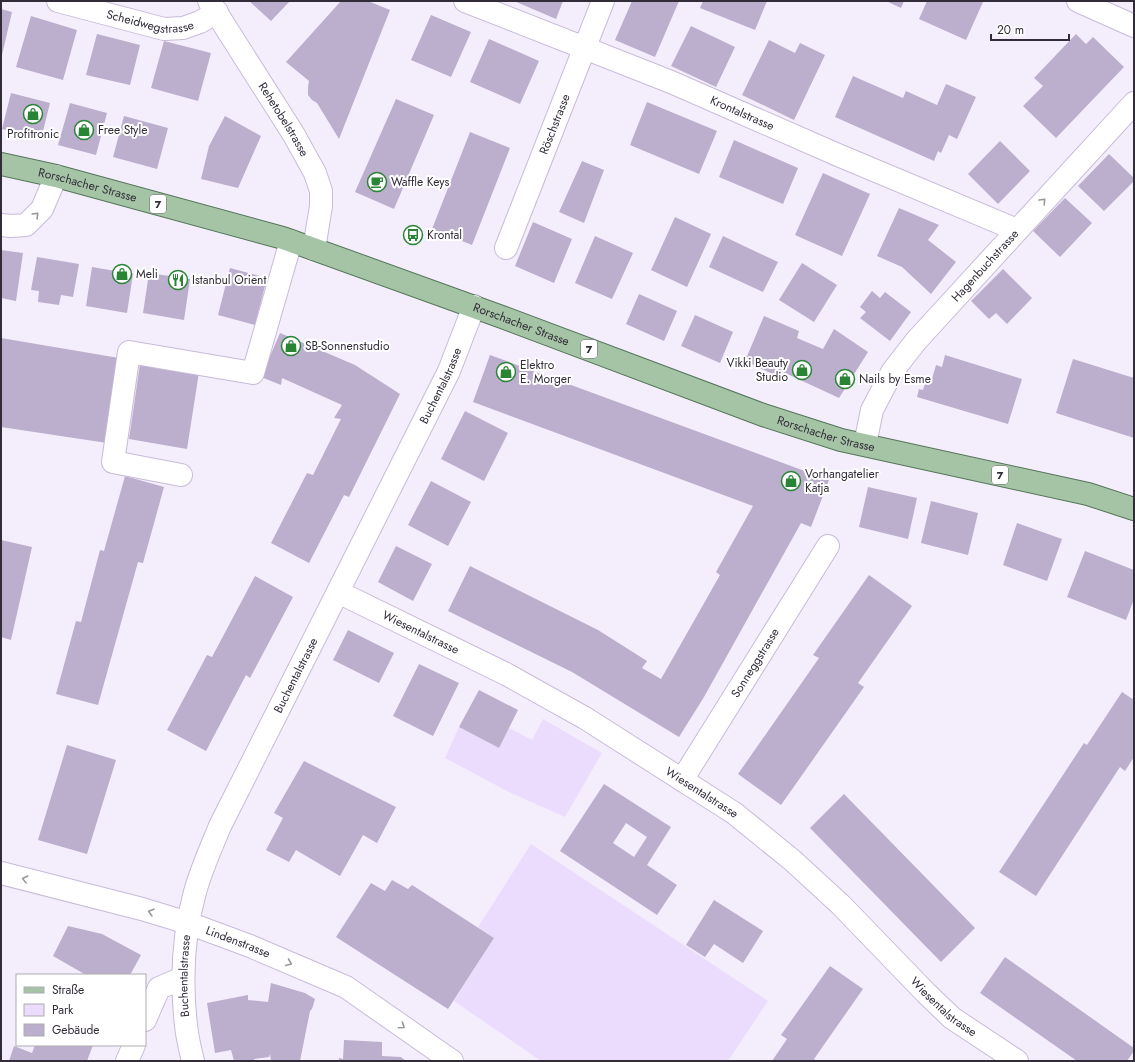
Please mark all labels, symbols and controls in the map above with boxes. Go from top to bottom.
street label: Scheidwegstrasse [104,5,196,38]
scale bar [991,16,1069,42]
text: 20 m [997,21,1024,39]
street label: Rehetobelstrasse [254,79,313,160]
street label: Röschstrasse [535,91,575,157]
street label: Krontalstrasse [707,91,777,135]
shop icon: Profitronic [22,103,44,125]
shop icon: Free Style [73,119,95,141]
place label: Free Style [98,121,147,139]
place label: Profitronic [7,125,59,143]
street label: Rorschacher Strasse [37,163,139,207]
cafe icon: Waffle Keys [366,171,388,193]
place label: Waffle Keys [391,173,450,191]
road number: 7 [150,195,166,213]
one-way arrow [1039,198,1046,206]
one-way arrow [31,212,39,220]
bus stop icon: Krontal [402,224,424,246]
place label: Krontal [427,226,462,244]
street label: Hagenbuchstrasse [947,226,1023,306]
shop icon: Meli [111,263,133,285]
place label: Meli [136,265,158,283]
restaurant icon: Istanbul Orient [167,269,189,291]
place label: Istanbul Orient [192,271,266,289]
street label: Rorschacher Strasse [471,298,572,350]
shop icon: SB-Sonnenstudio [280,335,302,357]
place label: SB-Sonnenstudio [305,337,390,355]
road number: 7 [581,340,597,358]
street label: Buchentalstrasse [415,345,466,427]
place label: Vikki Beauty Studio [727,354,789,386]
place label: Elektro E. Morger [520,356,572,388]
shop icon: Vikki Beauty Studio [791,359,813,381]
shop icon: Elektro E. Morger [495,361,517,383]
shop icon: Nails by Esme [834,368,856,390]
place label: Nails by Esme [859,370,931,388]
street label: Rorschacher Strasse [775,411,877,456]
place label: Vorhangatelier Katja [805,465,880,497]
road number: 7 [992,466,1008,484]
shop icon: Vorhangatelier Katja [780,470,802,492]
street label: Wiesentalstrasse [379,606,462,659]
street label: Sonneggstrasse [726,625,784,701]
street label: Buchentalstrasse [269,635,322,716]
street label: Wiesentalstrasse [662,762,743,822]
one-way arrow [22,876,28,884]
one-way arrow [147,908,154,917]
street label: Lindenstrasse [203,921,273,963]
street label: Buchentalstrasse [174,934,195,1018]
one-way arrow [285,958,293,966]
street label: Wiesentalstrasse [906,973,980,1041]
legend [16,974,146,1046]
text: Straße [52,981,84,999]
text: Park [52,1001,74,1019]
text: Gebäude [52,1021,99,1039]
one-way arrow [398,1021,405,1029]

